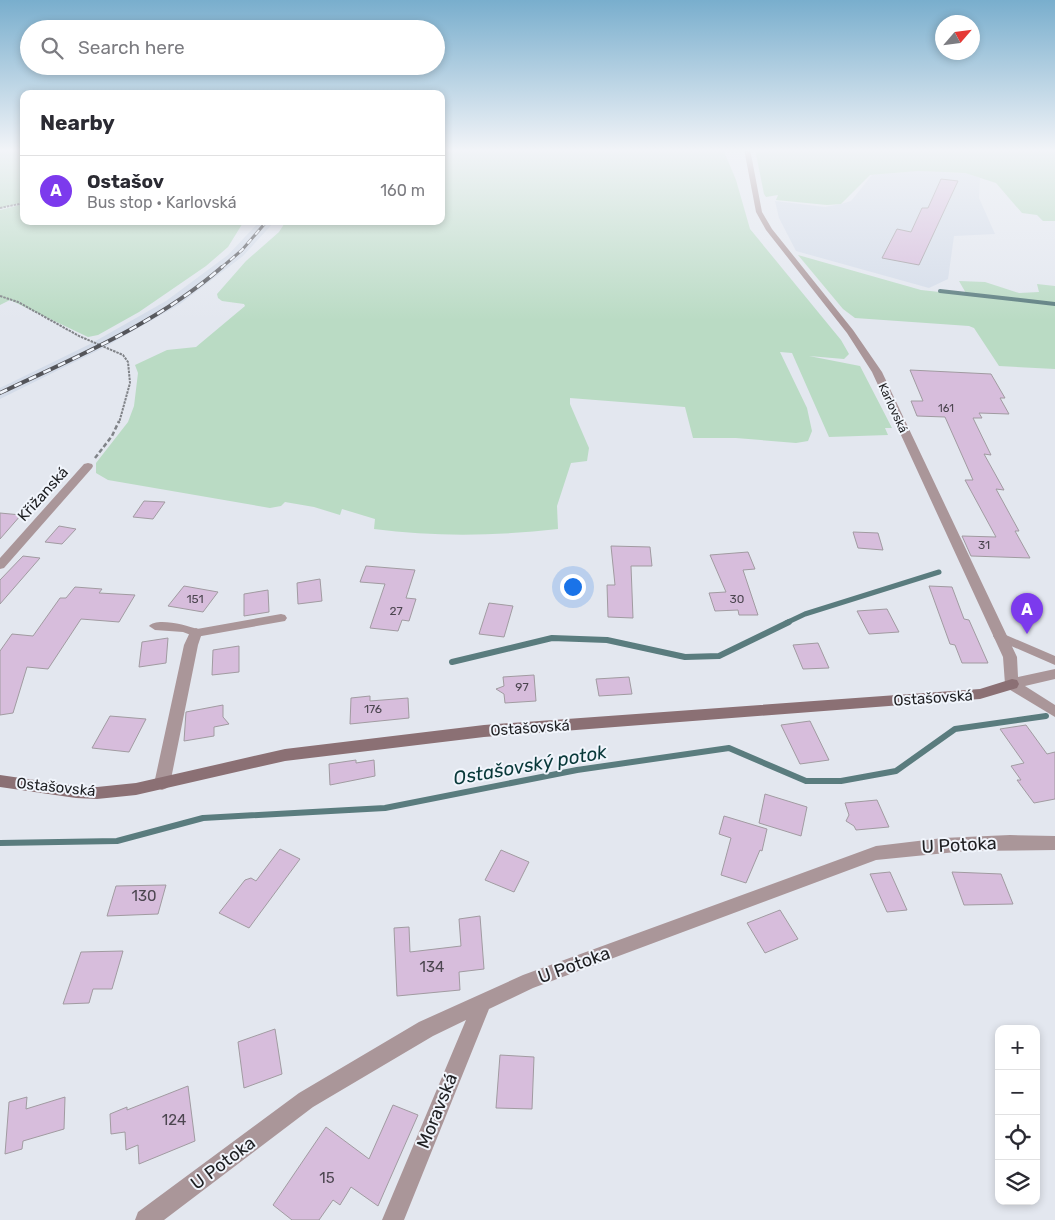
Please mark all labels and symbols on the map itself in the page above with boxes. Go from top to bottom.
north arrow [935,15,980,60]
street label: Karlovská [875,381,911,435]
house number: 161 [938,402,954,415]
street label: Křižanská [14,463,72,525]
house number: 31 [978,538,990,552]
your location [560,574,586,600]
house number: 151 [186,592,204,606]
house number: 30 [730,592,744,606]
pin: A [1011,593,1043,634]
house number: 27 [389,604,403,618]
house number: 97 [515,680,529,694]
street label: Ostašovská [893,686,973,710]
house number: 176 [364,702,382,716]
street label: Ostašovská [490,716,570,740]
water label: Ostašovský potok [451,740,609,790]
street label: Ostašovská [16,774,96,800]
street label: U Potoka [921,832,997,858]
house number: 130 [132,887,156,905]
street label: U Potoka [535,942,613,988]
house number: 134 [420,958,444,976]
street label: Moravská [412,1070,462,1152]
house number: 124 [162,1111,186,1129]
street label: U Potoka [186,1132,260,1194]
house number: 15 [319,1169,335,1187]

